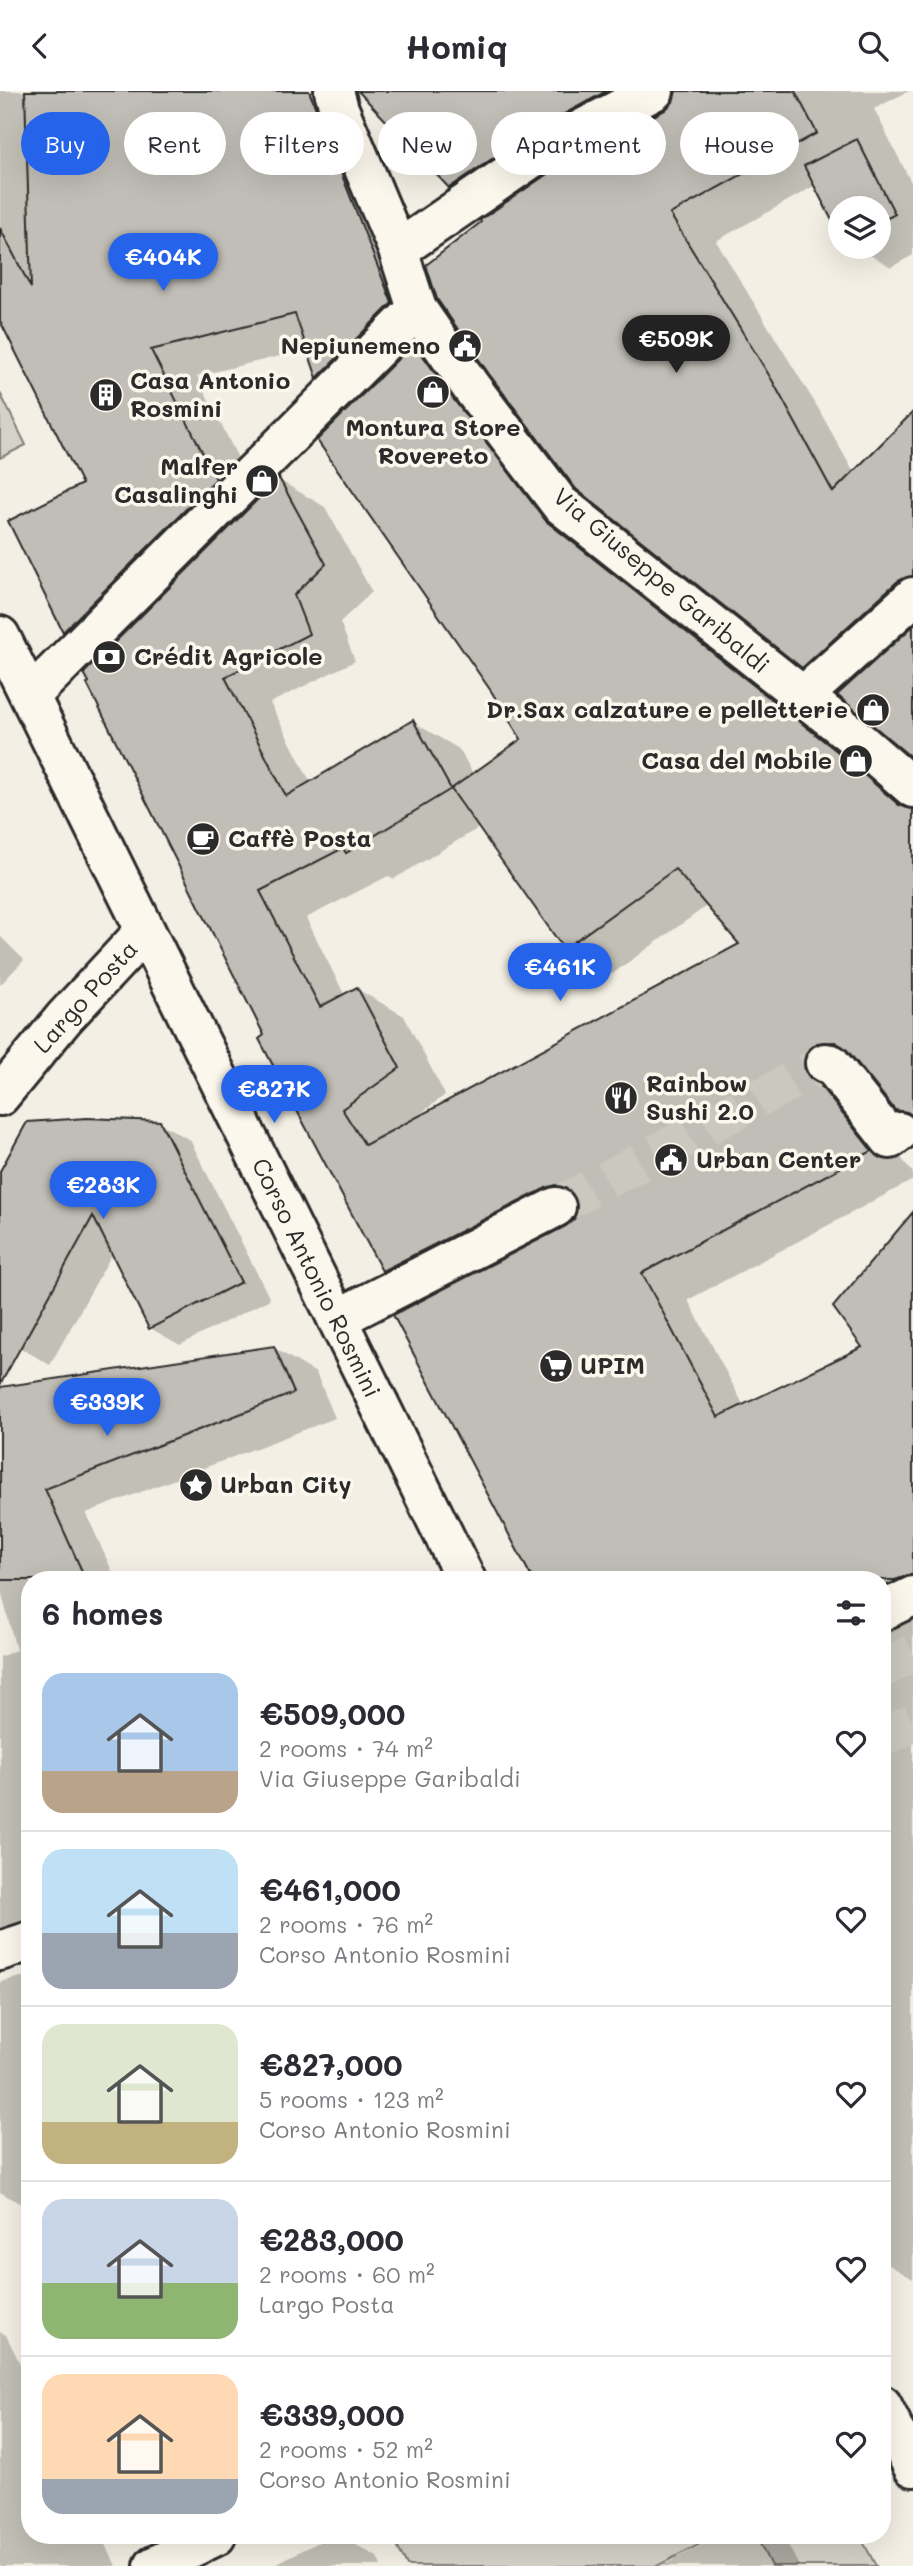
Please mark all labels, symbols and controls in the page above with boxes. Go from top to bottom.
text: Homiq [405,25,508,67]
icon: back [21,27,59,65]
icon: search [854,27,892,65]
chip: Buy [21,112,110,175]
chip: Rent [124,112,226,175]
chip: Filters [240,112,364,175]
chip: New [378,112,477,175]
chip: Apartment [491,112,666,175]
chip: House [680,112,799,175]
map controls [828,196,891,259]
button: layers [828,196,891,259]
pin: €404K [114,233,212,293]
text: €404K [124,241,202,271]
pin: €509K [627,315,725,375]
text: €509K [638,323,714,353]
public building icon: Nepiunemeno [446,327,484,365]
place label: Nepiunemeno [281,329,440,360]
place label: Casa Antonio Rosmini [130,364,290,423]
shop icon: Montura Store Rovereto [414,373,452,411]
building icon: Casa Antonio Rosmini [87,376,125,414]
place label: Montura Store Rovereto [345,411,521,470]
place label: Malfer Casalinghi [114,450,238,509]
shop icon: Malfer Casalinghi [243,462,281,500]
street label: Via Giuseppe Garibaldi [547,480,777,680]
bank icon: Crédit Agricole [90,638,128,676]
place label: Crédit Agricole [134,640,323,671]
shop icon: Dr.Sax calzature e pelletterie [854,691,892,729]
place label: Dr.Sax calzature e pelletterie [486,693,848,724]
shop icon: Casa del Mobile [837,742,875,780]
place label: Casa del Mobile [641,744,832,775]
cafe icon: Caffè Posta [184,820,222,858]
place label: Caffè Posta [228,822,372,853]
street label: Largo Posta [26,933,144,1059]
pin: €461K [511,943,609,1003]
text: €461K [524,951,596,981]
pin: €827K [225,1065,323,1125]
place label: Rainbow Sushi 2.0 [646,1067,754,1126]
text: €827K [237,1073,311,1103]
restaurant icon: Rainbow Sushi 2.0 [602,1079,640,1117]
public building icon: Urban Center [652,1141,690,1179]
place label: Urban Center [696,1143,861,1174]
street label: Corso Antonio Rosmini [246,1153,389,1402]
pin: €283K [54,1161,152,1221]
text: €283K [66,1169,140,1199]
supermarket icon: UPIM [537,1347,575,1385]
place label: UPIM [580,1349,645,1380]
pin: €339K [58,1379,156,1438]
text: €339K [69,1386,145,1416]
place icon: Urban City [177,1466,215,1504]
place label: Urban City [220,1468,351,1499]
text: 6 homes [42,1593,163,1633]
icon: filters [832,1594,870,1632]
text: €509,000 [259,1693,405,1733]
icon: home [98,1701,182,1785]
icon: heart [832,1724,870,1762]
text: 2 rooms · 74 m² [259,1733,433,1763]
text: Via Giuseppe Garibaldi [259,1763,521,1793]
text: €461,000 [259,1869,401,1909]
icon: home [98,1877,182,1961]
icon: heart [832,1900,870,1938]
text: 2 rooms · 76 m² [259,1909,433,1939]
text: Corso Antonio Rosmini [259,1939,511,1969]
text: €827,000 [259,2044,403,2084]
icon: home [98,2052,182,2136]
icon: heart [832,2075,870,2113]
text: 5 rooms · 123 m² [259,2084,444,2114]
text: Corso Antonio Rosmini [259,2114,511,2144]
text: €283,000 [259,2219,404,2259]
icon: home [98,2227,182,2311]
icon: heart [832,2250,870,2288]
text: 2 rooms · 60 m² [259,2259,435,2289]
text: Largo Posta [259,2289,395,2319]
text: €339,000 [259,2394,404,2434]
icon: home [98,2402,182,2486]
icon: heart [832,2425,870,2463]
text: 2 rooms · 52 m² [259,2434,433,2464]
text: Corso Antonio Rosmini [259,2464,511,2494]

